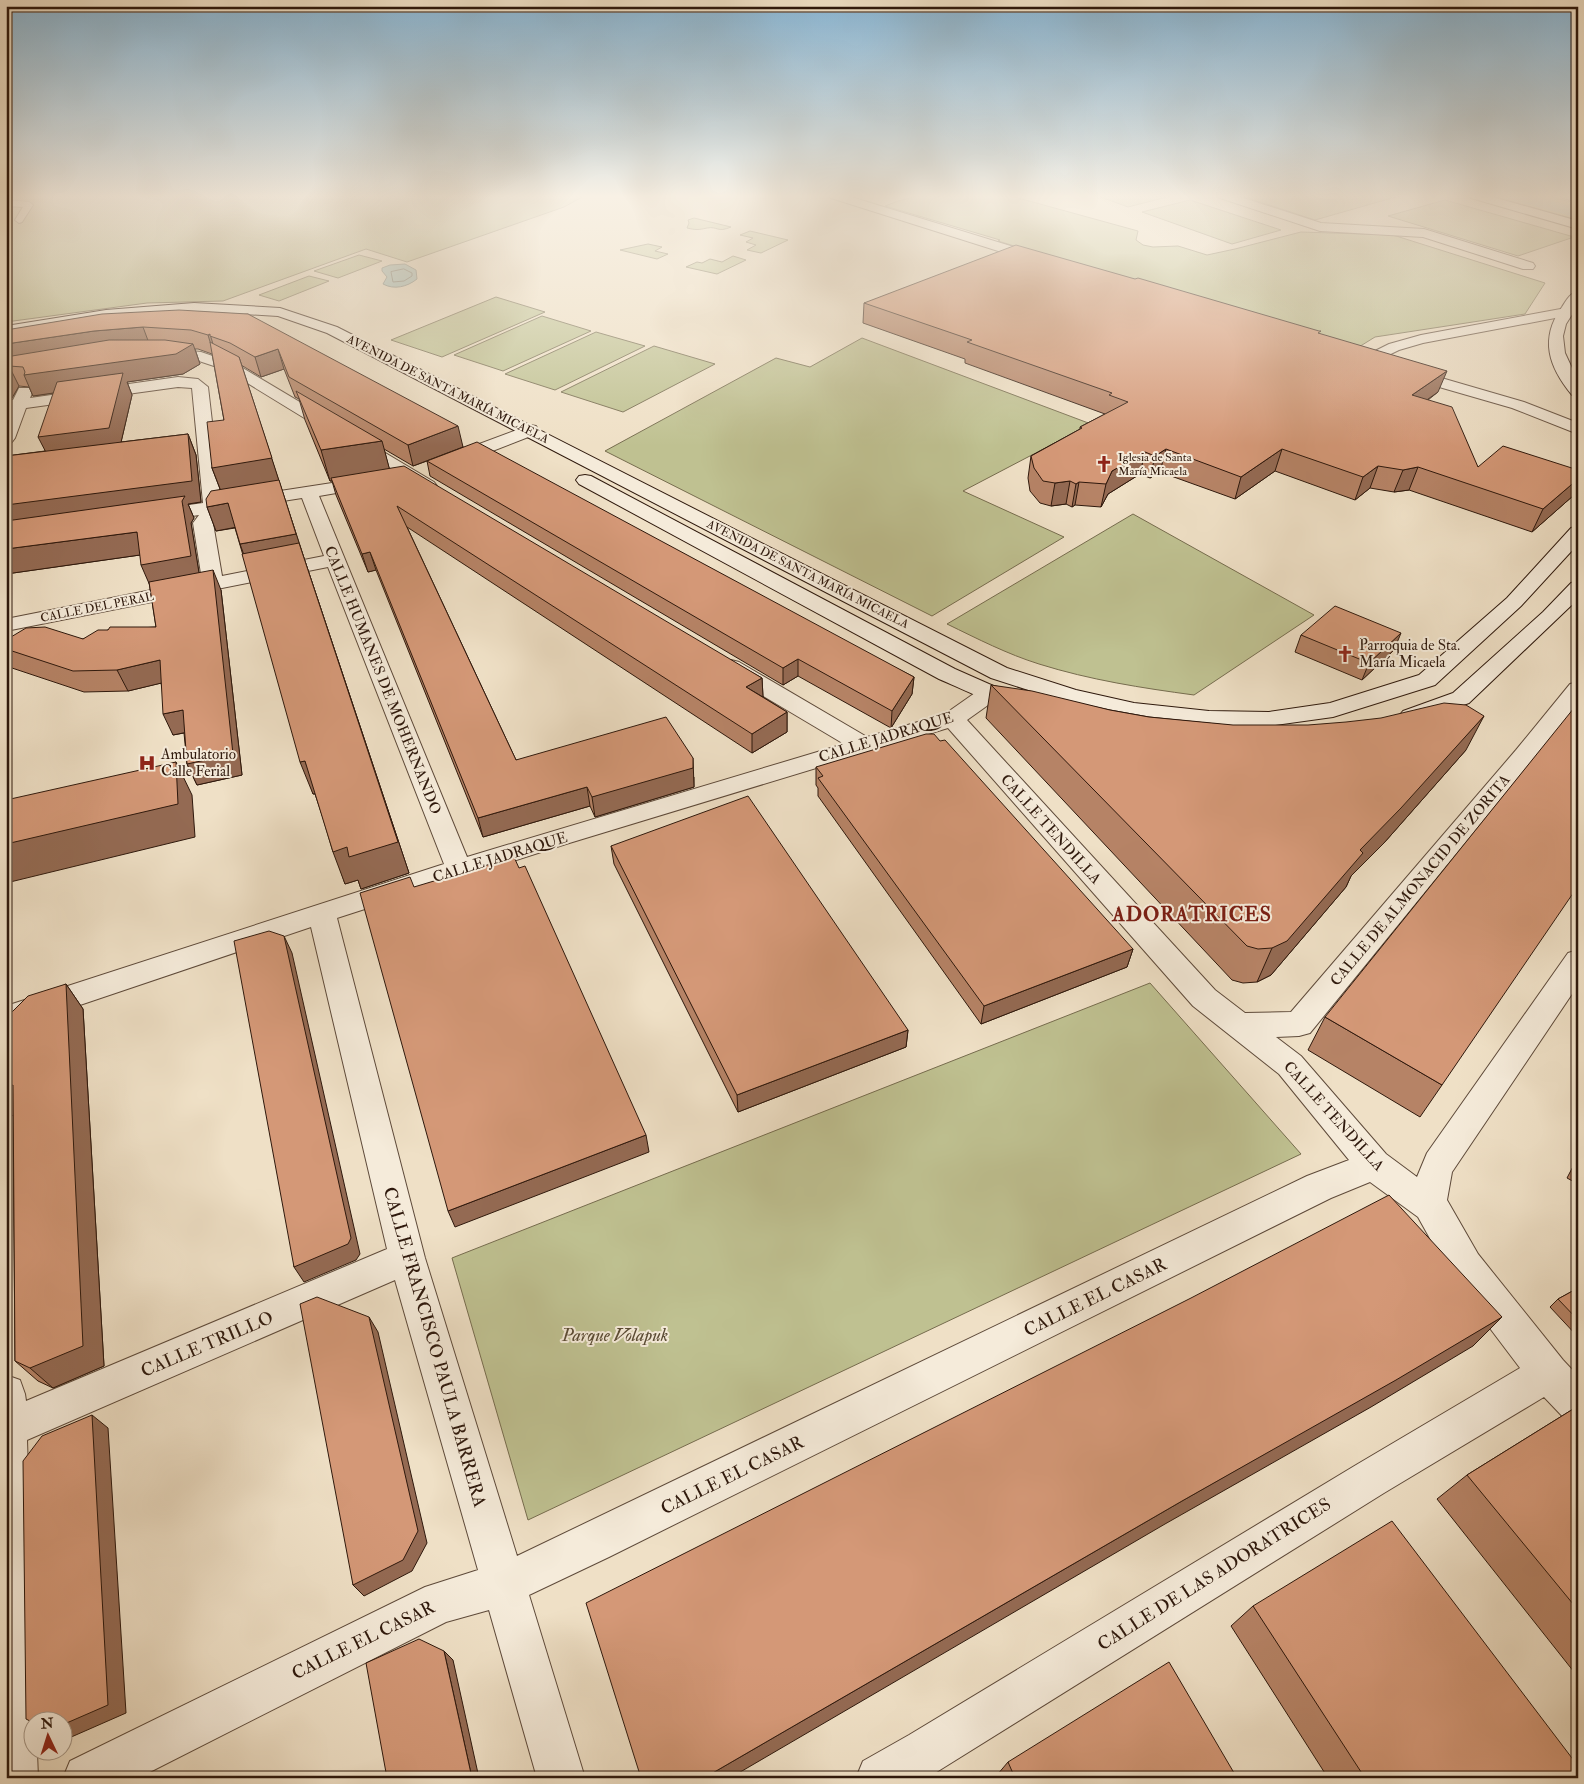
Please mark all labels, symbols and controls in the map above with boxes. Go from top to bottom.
street label: AVENIDA DE SANTA MARÍA MICAELA [343,331,552,447]
place label: Iglesia de Santa María Micaela [1118,450,1193,479]
church icon: Iglesia de Santa María Micaela [1094,454,1114,474]
street label: AVENIDA DE SANTA MARÍA MICAELA [703,516,912,632]
street label: CALLE HUMANES DE MOHERNANDO [320,543,445,817]
street label: CALLE DEL PERAL [39,589,155,626]
place label: Parroquia de Sta. María Micaela [1359,636,1460,672]
church icon: Parroquia de Sta. María Micaela [1335,644,1355,664]
street label: CALLE JADRAQUE [816,708,956,768]
place label: Ambulatorio Calle Ferial [160,745,236,781]
hospital icon: Ambulatorio Calle Ferial [137,753,157,773]
street label: CALLE TENDILLA [996,770,1105,889]
street label: CALLE DE ALMONACID DE ZORITA [1326,770,1515,990]
street label: CALLE JADRAQUE [430,828,570,888]
district label: ADORATRICES [1111,902,1272,927]
street label: CALLE TENDILLA [1279,1057,1388,1176]
street label: CALLE FRANCISCO PAULA BARRERA [378,1184,491,1510]
street label: CALLE EL CASAR [1020,1252,1171,1342]
street label: CALLE TRILLO [137,1306,277,1383]
park label: Parque Volapuk [561,1324,668,1347]
street label: CALLE EL CASAR [657,1430,808,1520]
street label: CALLE DE LAS ADORATRICES [1093,1493,1335,1656]
street label: CALLE EL CASAR [288,1595,439,1685]
north arrow [22,1712,72,1762]
text: N [39,1715,54,1733]

